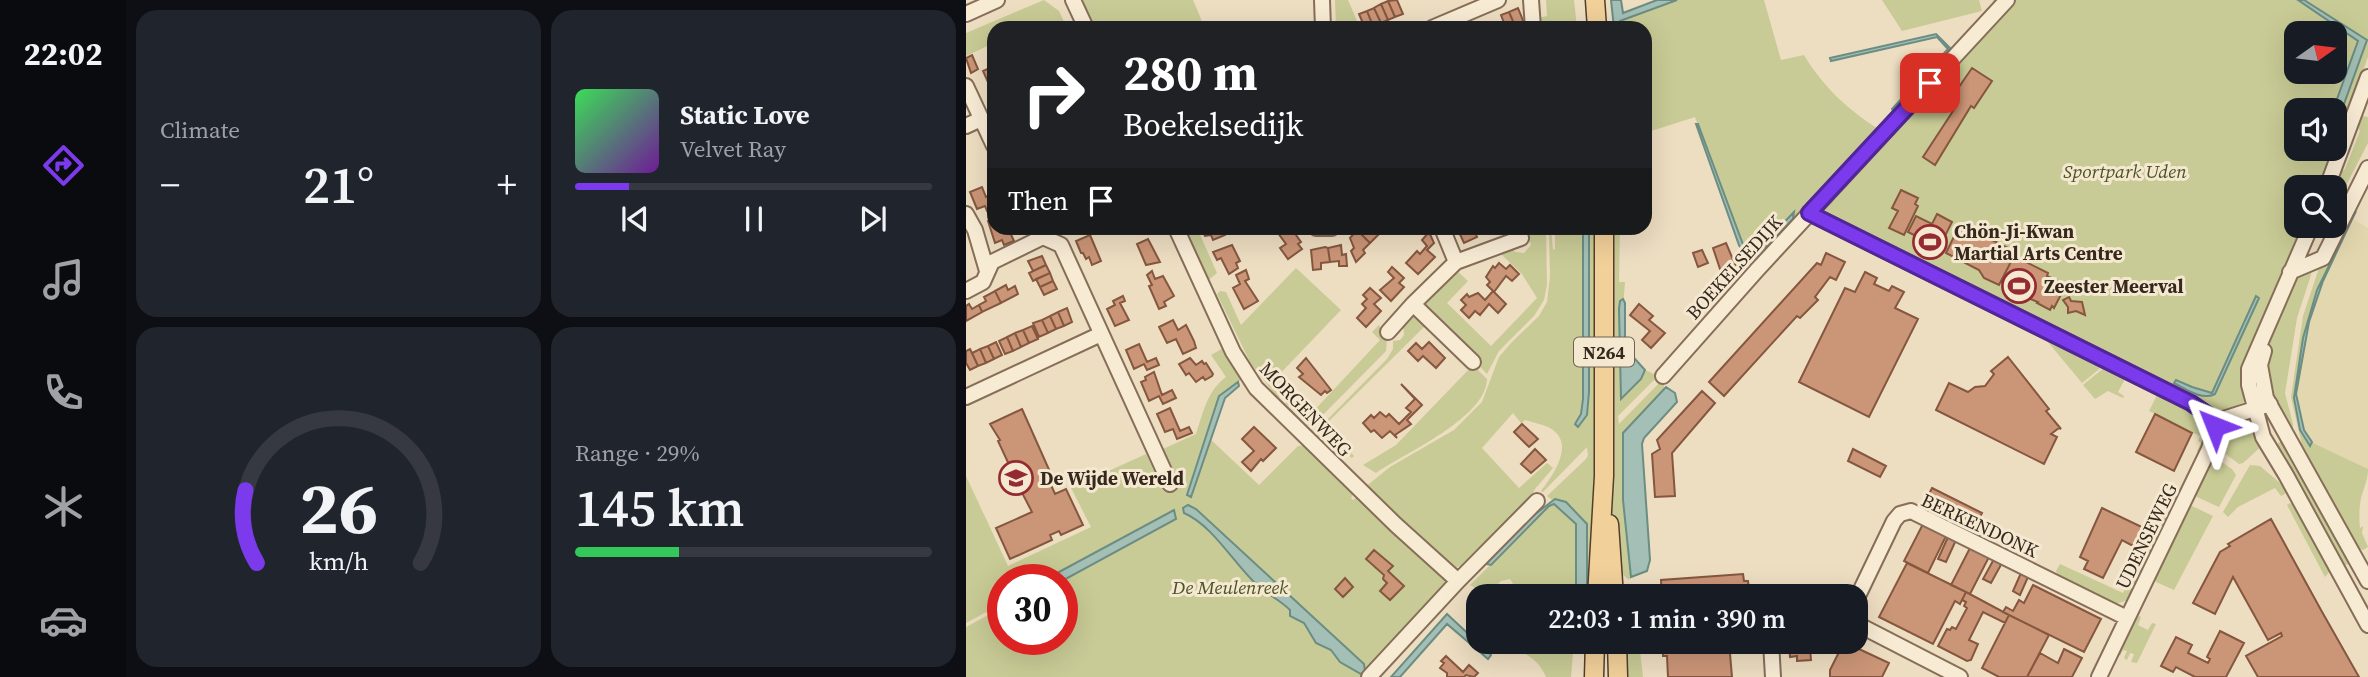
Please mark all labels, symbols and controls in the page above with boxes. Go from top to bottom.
north arrow [2284,21,2347,84]
map controls [2284,21,2347,238]
text: 22:02 [24,32,102,76]
text: 280 m [1123,39,1258,106]
icon: right [1008,49,1099,140]
pin [1900,53,1960,113]
icon: arrive [1911,64,1949,102]
text: Static Love [680,97,809,133]
button: sound [2284,98,2347,161]
text: Boekelsedijk [1123,103,1303,147]
text: Climate [160,114,240,146]
text: Velvet Ray [680,133,786,165]
icon: directions [39,141,88,190]
text: 21° [303,149,374,220]
park label: Sportpark Uden [2063,158,2187,184]
text: − [160,159,180,211]
text: + [497,159,517,211]
button: search [2284,175,2347,238]
icon: arrive [1082,182,1120,220]
text: Then [1008,183,1068,219]
icon: previous [616,200,654,238]
icon: pause [735,200,773,238]
icon: next [854,200,892,238]
street label: BOEKELSEDIJK [1680,209,1788,325]
place label: Chön-Ji-Kwan Martial Arts Centre [1954,218,2123,266]
sports icon: Chön-Ji-Kwan Martial Arts Centre [1911,223,1949,261]
icon: music [39,255,88,304]
sports icon: Zeester Meerval [2000,267,2038,305]
place label: Zeester Meerval [2044,273,2184,299]
road number: N264 [1574,338,1634,366]
street label: MORGENWEG [1254,356,1358,462]
icon: phone [39,368,88,417]
position arrow [2178,389,2252,463]
text: Range · 29% [575,437,700,469]
text: 26 [299,458,378,557]
school or university icon: De Wijde Wereld [997,459,1035,497]
place label: De Wijde Wereld [1040,465,1184,491]
text: 145 km [575,472,744,543]
street label: UDENSEWEG [2109,479,2183,593]
icon: climate [39,482,88,531]
street label: BERKENDONK [1917,487,2043,564]
text: km/h [309,544,368,578]
speed limit sign: 30 [987,564,1078,655]
park label: De Meulenreek [1171,574,1288,600]
icon: car [39,596,88,645]
text: 22:03 · 1 min · 390 m [1548,601,1786,637]

